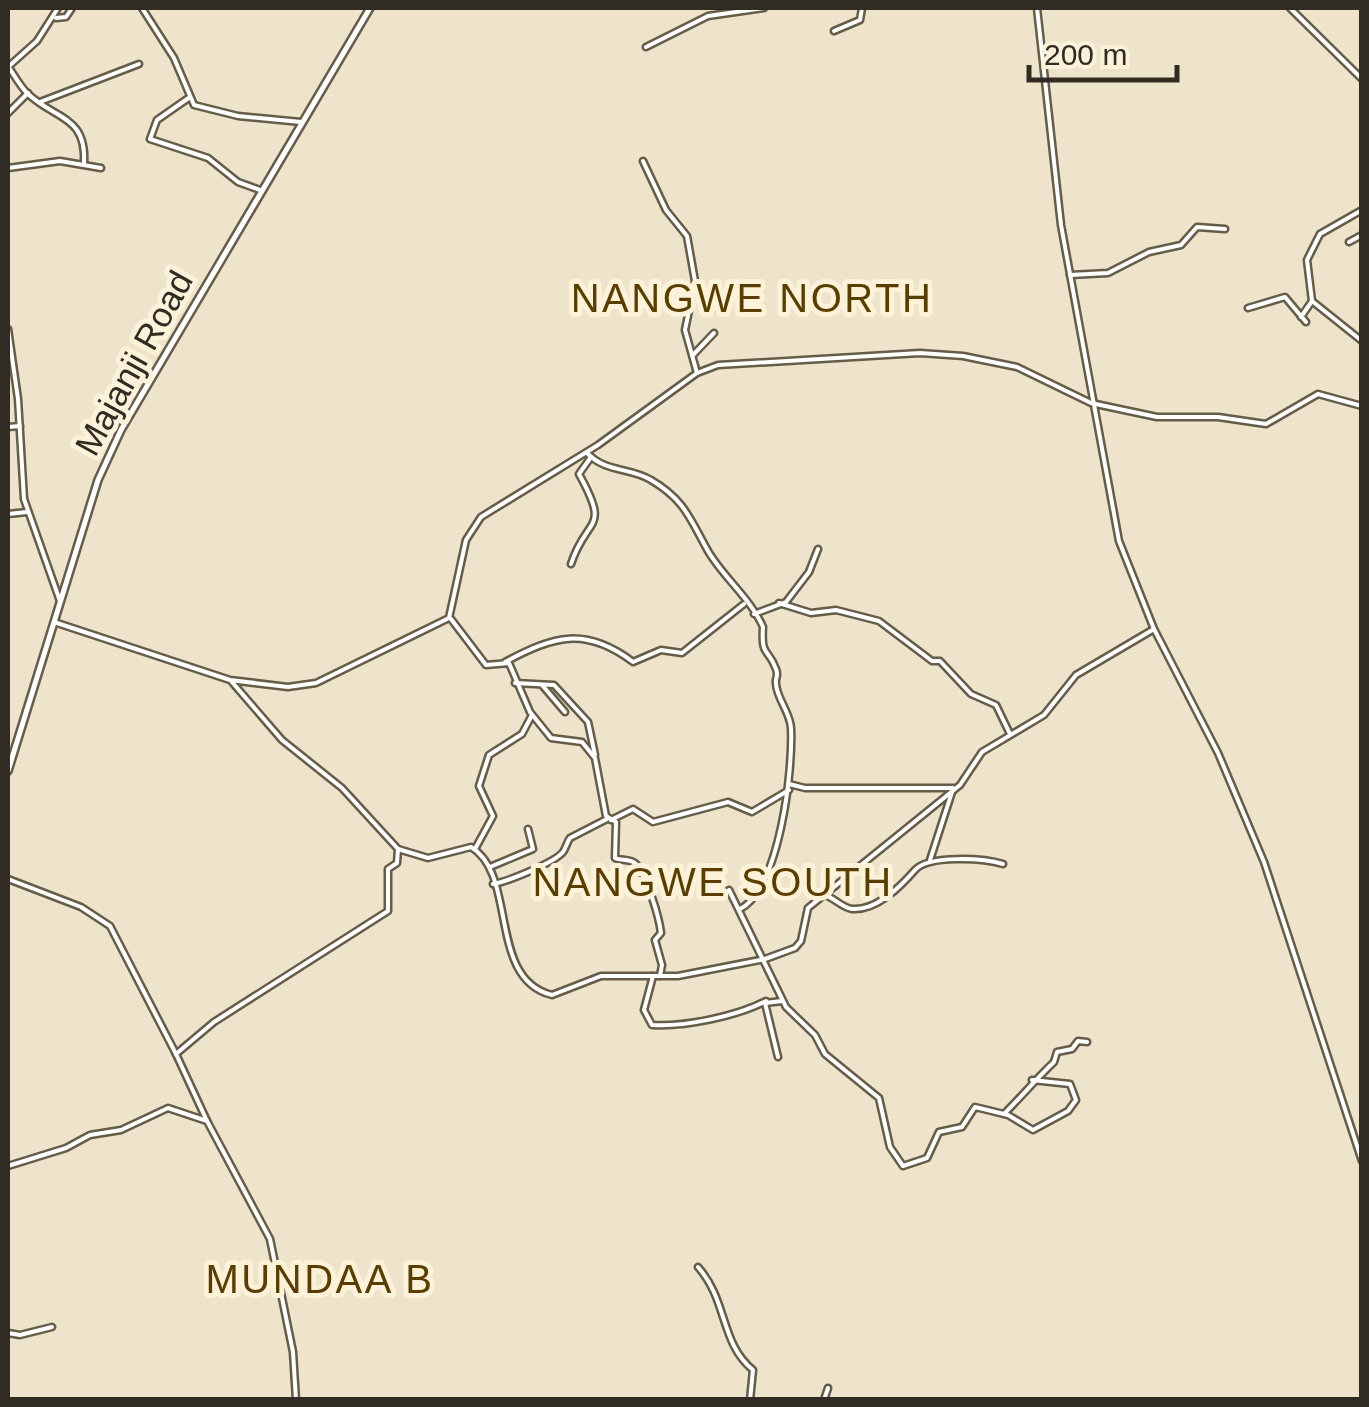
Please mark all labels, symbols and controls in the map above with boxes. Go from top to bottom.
scale bar [1029,20,1176,82]
text: 200 m [1044,38,1127,71]
street label: Majanji Road [67,264,200,462]
district label: NANGWE NORTH [571,276,933,320]
district label: NANGWE SOUTH [532,860,894,904]
district label: MUNDAA B [206,1257,434,1301]

